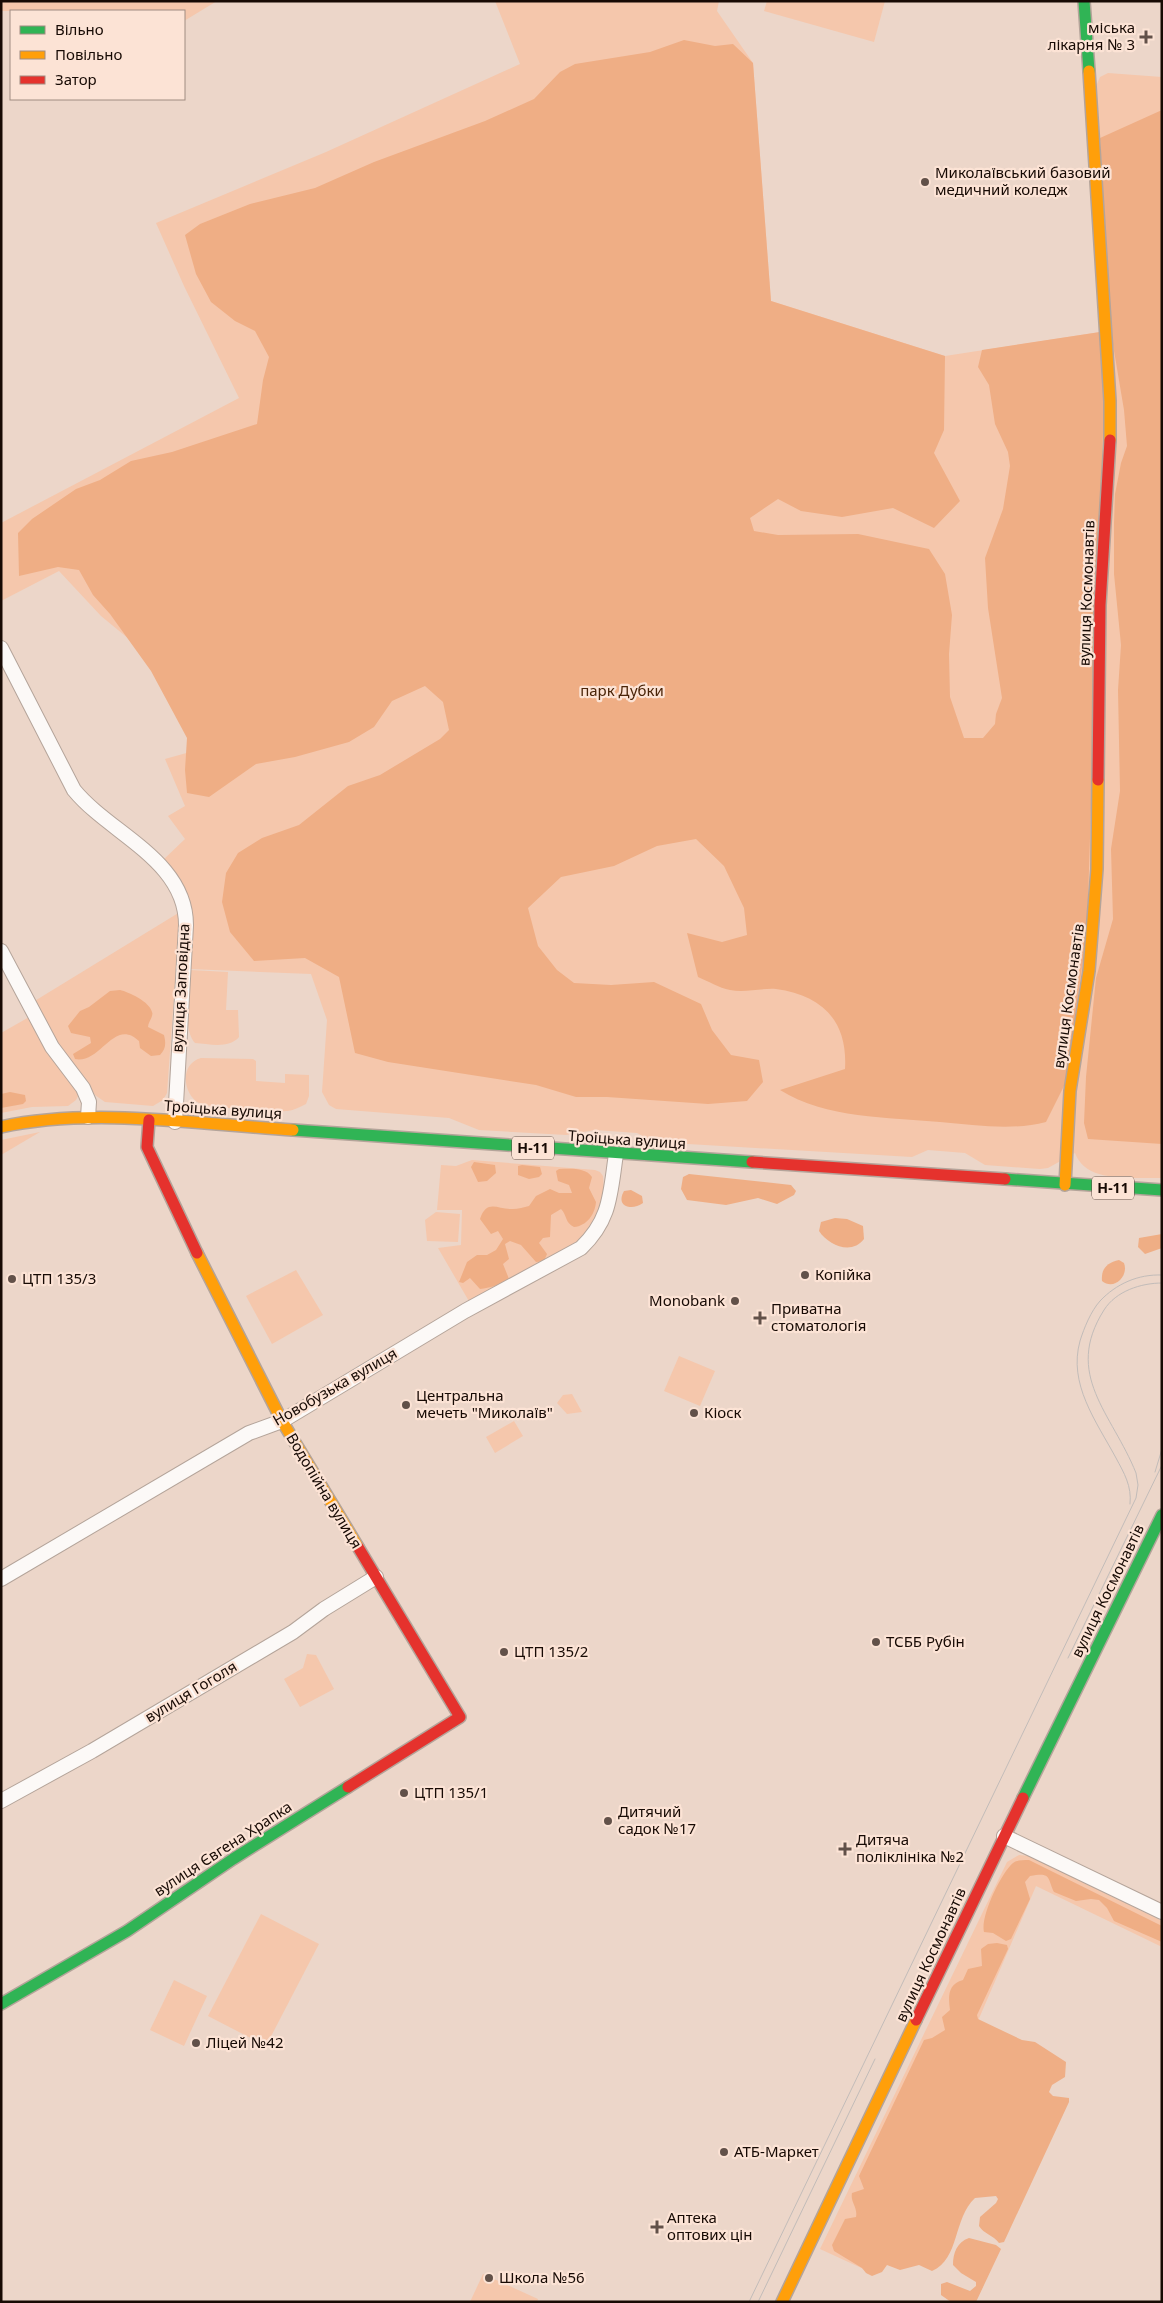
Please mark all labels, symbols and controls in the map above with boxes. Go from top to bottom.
legend [10,10,185,100]
place label: міська лікарня № 3 [1048,17,1135,54]
text: Вільно [55,19,104,39]
marker: міська лікарня № 3 [1139,30,1153,44]
text: Повільно [55,44,122,64]
text: Затор [55,69,97,89]
place label: Миколаївський базовий медичний коледж [935,162,1111,199]
marker: Миколаївський базовий медичний коледж [919,176,931,188]
street label: вулиця Космонавтів [1073,520,1099,666]
park label: парк Дубки [580,680,664,700]
street label: вулиця Космонавтів [1048,922,1088,1070]
street label: вулиця Заповідна [167,923,193,1053]
street label: Троїцька вулиця [163,1095,283,1123]
street label: Троїцька вулиця [567,1125,687,1153]
road number: Н-11 [512,1136,554,1160]
road number: Н-11 [1092,1176,1134,1200]
place label: Копійка [815,1264,871,1284]
place label: ЦТП 135/3 [22,1268,96,1288]
marker: Копійка [799,1269,811,1281]
marker: ЦТП 135/3 [6,1273,18,1285]
place label: Monobank [649,1290,725,1310]
marker: Monobank [729,1295,741,1307]
place label: Приватна стоматологія [771,1298,866,1335]
marker: Приватна стоматологія [753,1311,767,1325]
street label: Новобузька вулиця [269,1342,400,1430]
place label: Центральна мечеть "Миколаїв" [416,1385,553,1422]
marker: Центральна мечеть "Миколаїв" [400,1399,412,1411]
place label: Кіоск [704,1402,742,1422]
marker: Кіоск [688,1407,700,1419]
street label: Водопійна вулиця [282,1429,367,1552]
street label: вулиця Космонавтів [1066,1521,1148,1661]
place label: ТСББ Рубін [886,1631,965,1651]
marker: ТСББ Рубін [870,1636,882,1648]
place label: ЦТП 135/2 [514,1641,588,1661]
marker: ЦТП 135/2 [498,1646,510,1658]
street label: вулиця Гоголя [141,1656,240,1726]
place label: ЦТП 135/1 [414,1782,488,1802]
marker: ЦТП 135/1 [398,1787,410,1799]
street label: вулиця Євгена Храпка [150,1796,295,1900]
place label: Дитячий садок №17 [618,1801,696,1838]
marker: Дитячий садок №17 [602,1815,614,1827]
place label: Дитяча поліклініка №2 [856,1829,964,1866]
marker: Дитяча поліклініка №2 [838,1842,852,1856]
street label: вулиця Космонавтів [890,1884,970,2025]
place label: Ліцей №42 [206,2032,283,2052]
marker: Ліцей №42 [190,2037,202,2049]
place label: АТБ-Маркет [734,2141,819,2161]
marker: АТБ-Маркет [718,2146,730,2158]
place label: Аптека оптових цін [667,2207,752,2244]
marker: Аптека оптових цін [651,2221,663,2233]
place label: Школа №56 [499,2267,585,2287]
marker: Школа №56 [483,2272,495,2284]

